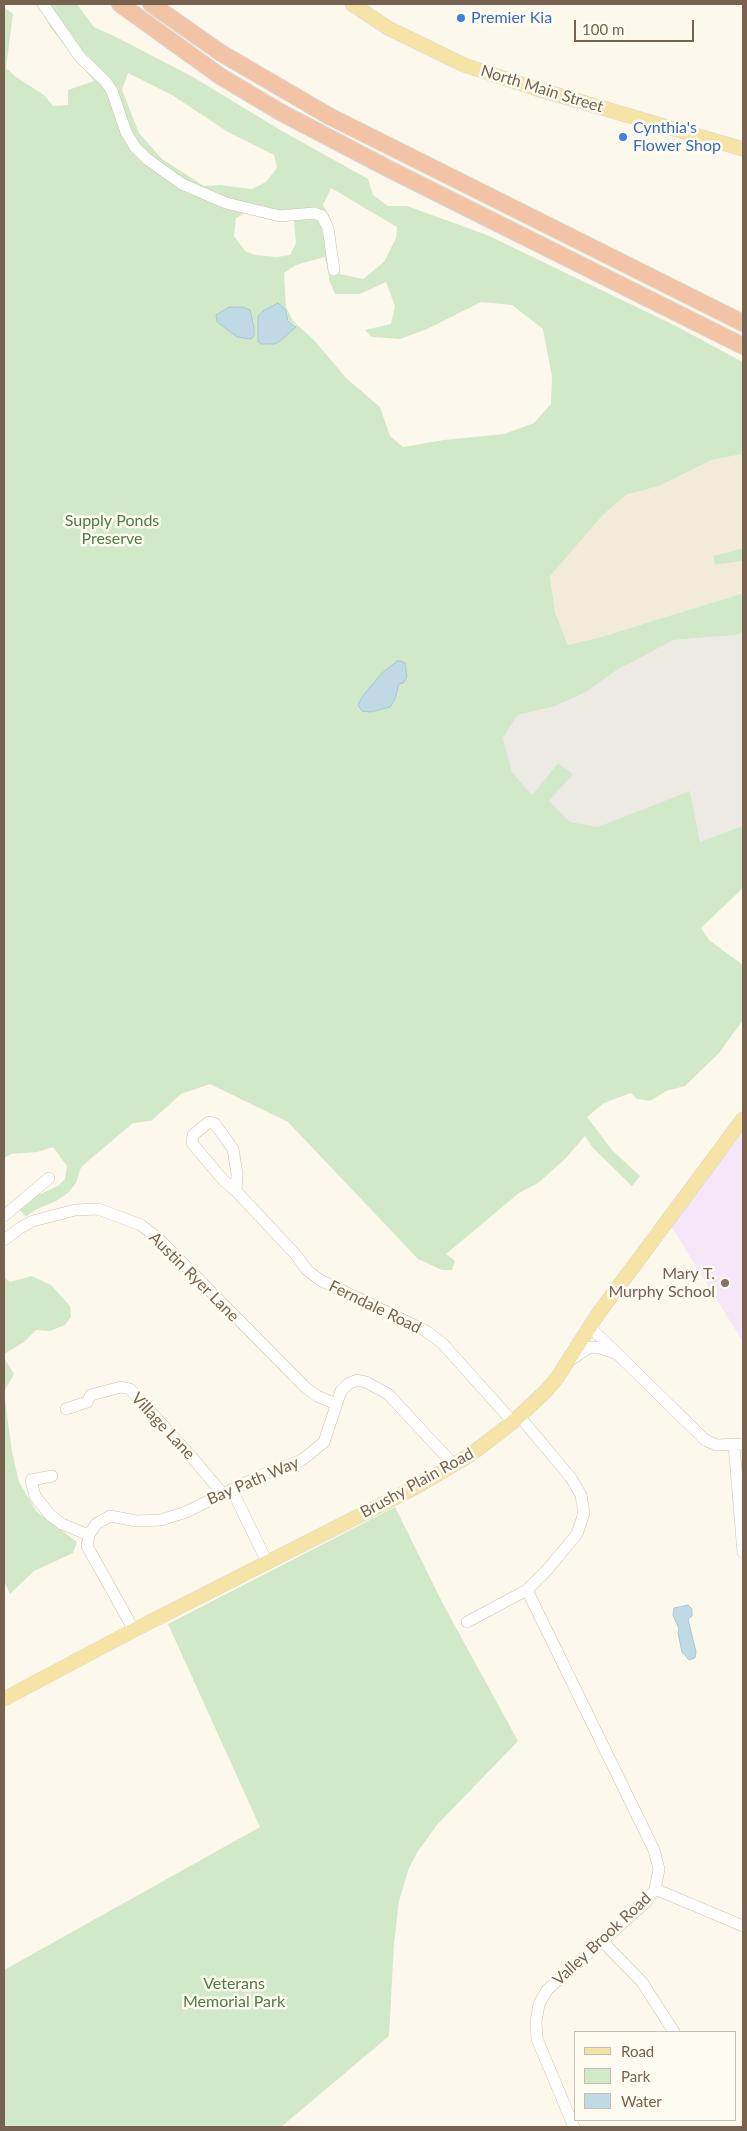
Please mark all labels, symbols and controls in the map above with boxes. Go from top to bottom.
place label: Premier Kia [471,8,552,28]
scale bar [577,10,697,42]
marker: Premier Kia [455,12,467,24]
text: 100 m [582,20,624,38]
street label: North Main Street [478,61,606,117]
place label: Cynthia's Flower Shop [633,118,721,156]
marker: Cynthia's Flower Shop [617,131,629,143]
park label: Supply Ponds Preserve [65,511,159,549]
street label: Austin Ryer Lane [145,1228,243,1326]
place label: Mary T. Murphy School [608,1264,715,1302]
street label: Ferndale Road [326,1276,424,1338]
marker: Mary T. Murphy School [719,1277,731,1289]
street label: Village Lane [127,1389,199,1463]
street label: Brushy Plain Road [357,1444,477,1522]
street label: Bay Path Way [204,1453,302,1509]
street label: Valley Brook Road [549,1889,655,1989]
park label: Veterans Memorial Park [183,1974,285,2012]
legend [574,2031,737,2121]
text: Road [621,2042,654,2060]
text: Park [621,2067,650,2085]
text: Water [621,2092,662,2110]

